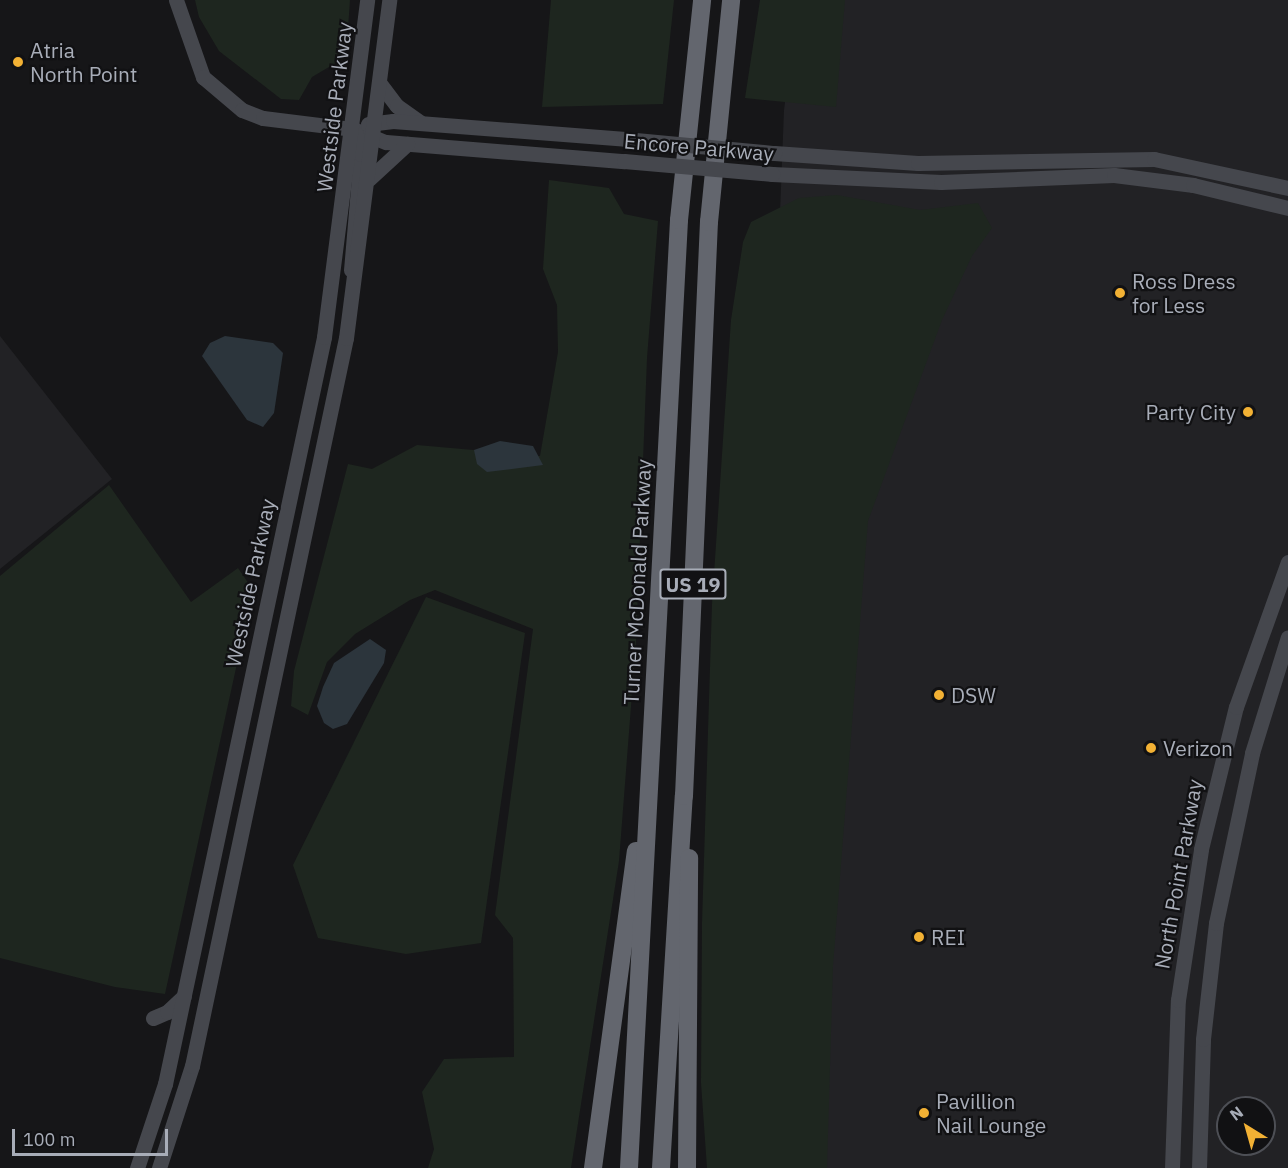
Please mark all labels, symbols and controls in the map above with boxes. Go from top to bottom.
street label: Westside Parkway [311,20,357,194]
place label: Atria North Point [30,37,137,87]
marker: Atria North Point [11,55,25,69]
street label: Encore Parkway [623,128,775,166]
place label: Ross Dress for Less [1132,268,1236,318]
marker: Ross Dress for Less [1113,286,1127,300]
place label: Party City [1146,399,1236,425]
marker: Party City [1241,405,1255,419]
street label: Turner McDonald Parkway [618,458,656,706]
street label: Westside Parkway [220,496,280,670]
road number: US 19 [658,567,728,601]
place label: DSW [951,682,996,708]
marker: DSW [932,688,946,702]
place label: Verizon [1163,735,1233,761]
marker: Verizon [1144,741,1158,755]
street label: North Point Parkway [1149,777,1207,971]
place label: REI [931,924,965,950]
marker: REI [912,930,926,944]
place label: Pavillion Nail Lounge [936,1088,1046,1138]
north arrow [1216,1096,1276,1156]
text: N [1226,1102,1247,1125]
marker: Pavillion Nail Lounge [917,1106,931,1120]
scale bar [15,1117,171,1155]
text: 100 m [23,1128,75,1151]

